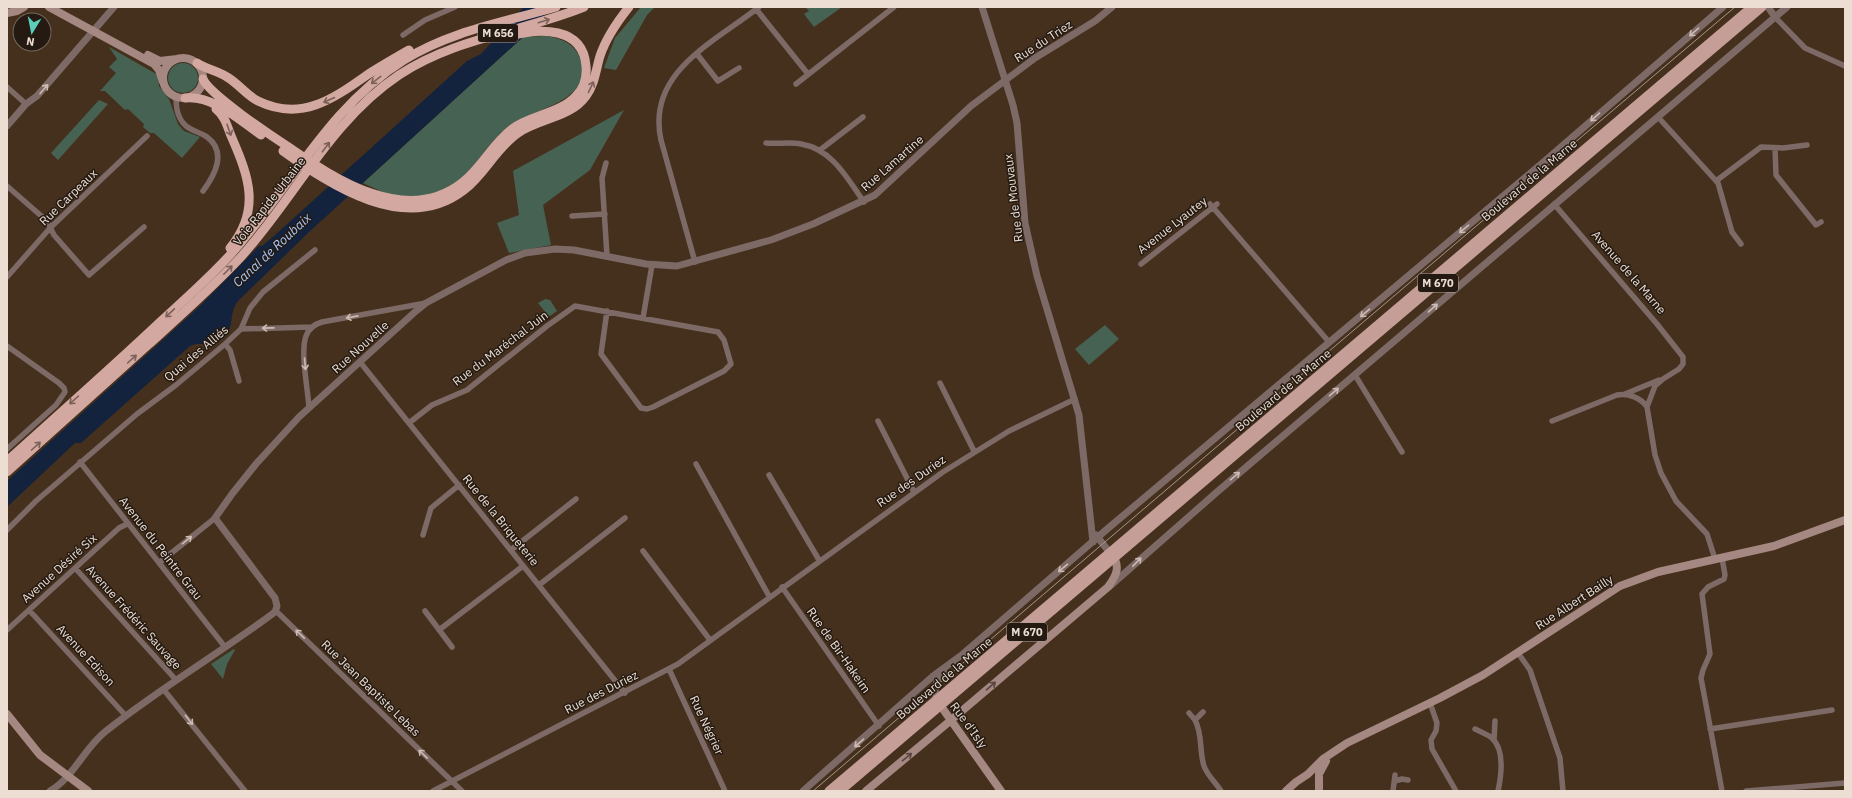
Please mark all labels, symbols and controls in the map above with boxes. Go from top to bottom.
north arrow [12,12,52,52]
street label: Rue du Triez [1011,16,1075,65]
one-way arrow [537,17,550,24]
road number: M 656 [478,24,518,42]
one-way arrow [1688,28,1699,37]
text: N [25,34,35,49]
one-way arrow [371,76,382,84]
one-way arrow [588,82,595,94]
one-way arrow [39,84,48,94]
one-way arrow [324,97,336,104]
one-way arrow [1590,113,1600,122]
one-way arrow [226,124,234,136]
street label: Rue Lamartine [858,131,927,194]
street label: Boulevard de la Marne [1478,135,1580,224]
one-way arrow [321,141,330,152]
street label: Voie Rapide Urbaine [230,153,309,248]
street label: Rue de Mouvaux [1000,153,1026,243]
street label: Rue Carpeaux [36,166,100,228]
street label: Avenue Lyautey [1134,193,1210,257]
water label: Canal de Roubaix [229,209,315,291]
one-way arrow [1459,224,1469,233]
street label: Avenue de la Marne [1589,227,1670,317]
one-way arrow [223,265,232,275]
road number: M 670 [1418,274,1458,292]
one-way arrow [1428,303,1439,312]
street label: Rue du Maréchal Juin [449,307,551,389]
one-way arrow [165,308,175,318]
one-way arrow [1359,308,1370,317]
one-way arrow [346,313,359,321]
street label: Rue Nouvelle [328,317,392,376]
street label: Quai des Alliés [161,322,231,384]
one-way arrow [262,324,275,332]
street label: Boulevard de la Marne [1232,345,1334,434]
one-way arrow [127,355,137,364]
one-way arrow [302,357,309,370]
one-way arrow [1329,388,1340,397]
one-way arrow [69,396,79,405]
one-way arrow [31,441,41,451]
street label: Rue des Duriez [874,452,949,510]
street label: Rue de la Briqueterie [460,471,543,569]
one-way arrow [1230,472,1241,481]
street label: Avenue du Peintre Grau [116,493,206,603]
street label: Avenue Désiré Six [18,530,100,606]
one-way arrow [181,536,192,545]
one-way arrow [1132,557,1142,567]
street label: Avenue Frédéric Sauvage [83,562,185,673]
one-way arrow [1058,563,1069,572]
street label: Rue Albert Bailly [1532,571,1616,633]
street label: Rue de Bir-Hakeim [804,604,874,696]
street label: Avenue Edison [54,621,118,689]
road number: M 670 [1007,623,1047,641]
one-way arrow [295,629,305,639]
street label: Boulevard de la Marne [893,633,995,722]
street label: Rue Jean Baptiste Lebas [318,637,424,739]
street label: Rue des Duriez [562,667,641,717]
one-way arrow [986,681,997,690]
street label: Rue Négrier [687,693,728,758]
street label: Rue d'Isly [947,699,991,751]
one-way arrow [184,714,193,725]
one-way arrow [855,738,865,747]
one-way arrow [418,749,428,759]
one-way arrow [901,753,912,762]

